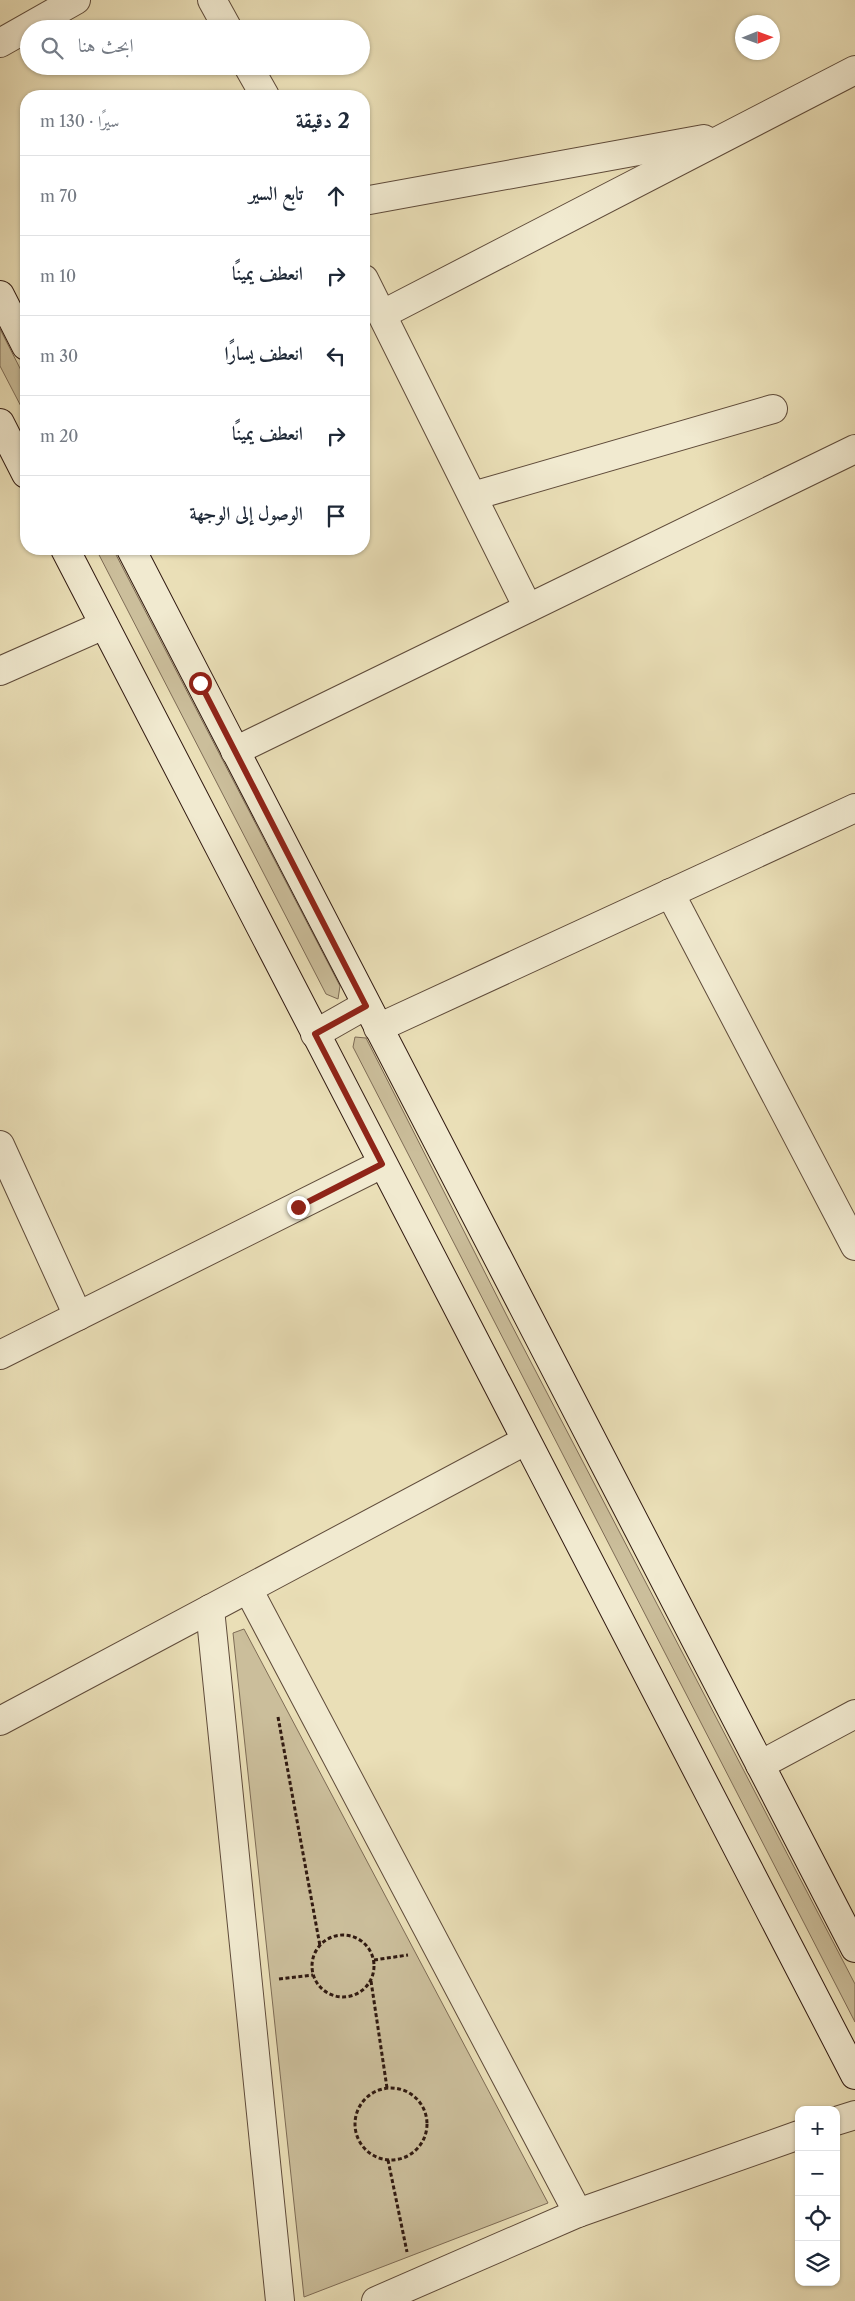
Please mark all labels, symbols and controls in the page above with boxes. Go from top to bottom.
north arrow [735,15,780,60]
search box [20,20,370,75]
icon: search [38,34,66,62]
text: ابحث هنا [78,34,134,57]
text: 2 دقيقة [296,108,350,133]
text: سيرًا · 130 m [40,111,119,131]
text: تابع السير [249,182,303,205]
icon: ahead [322,182,350,210]
text: 70 m [40,186,77,206]
text: انعطف يمينًا [232,262,303,285]
icon: right [322,262,350,290]
text: 10 m [40,266,76,286]
text: انعطف يسارًا [224,342,303,365]
icon: left [322,342,350,370]
text: 30 m [40,346,78,366]
text: انعطف يمينًا [232,422,303,445]
icon: right [322,422,350,450]
text: 20 m [40,426,79,446]
text: الوصول إلى الوجهة [189,502,303,525]
icon: arrive [322,502,350,530]
route start [189,672,212,695]
route end [287,1196,310,1219]
map controls [795,2106,840,2286]
button: + [795,2106,840,2151]
button: − [795,2151,840,2196]
button: locate [795,2196,840,2241]
button: layers [795,2241,840,2286]

